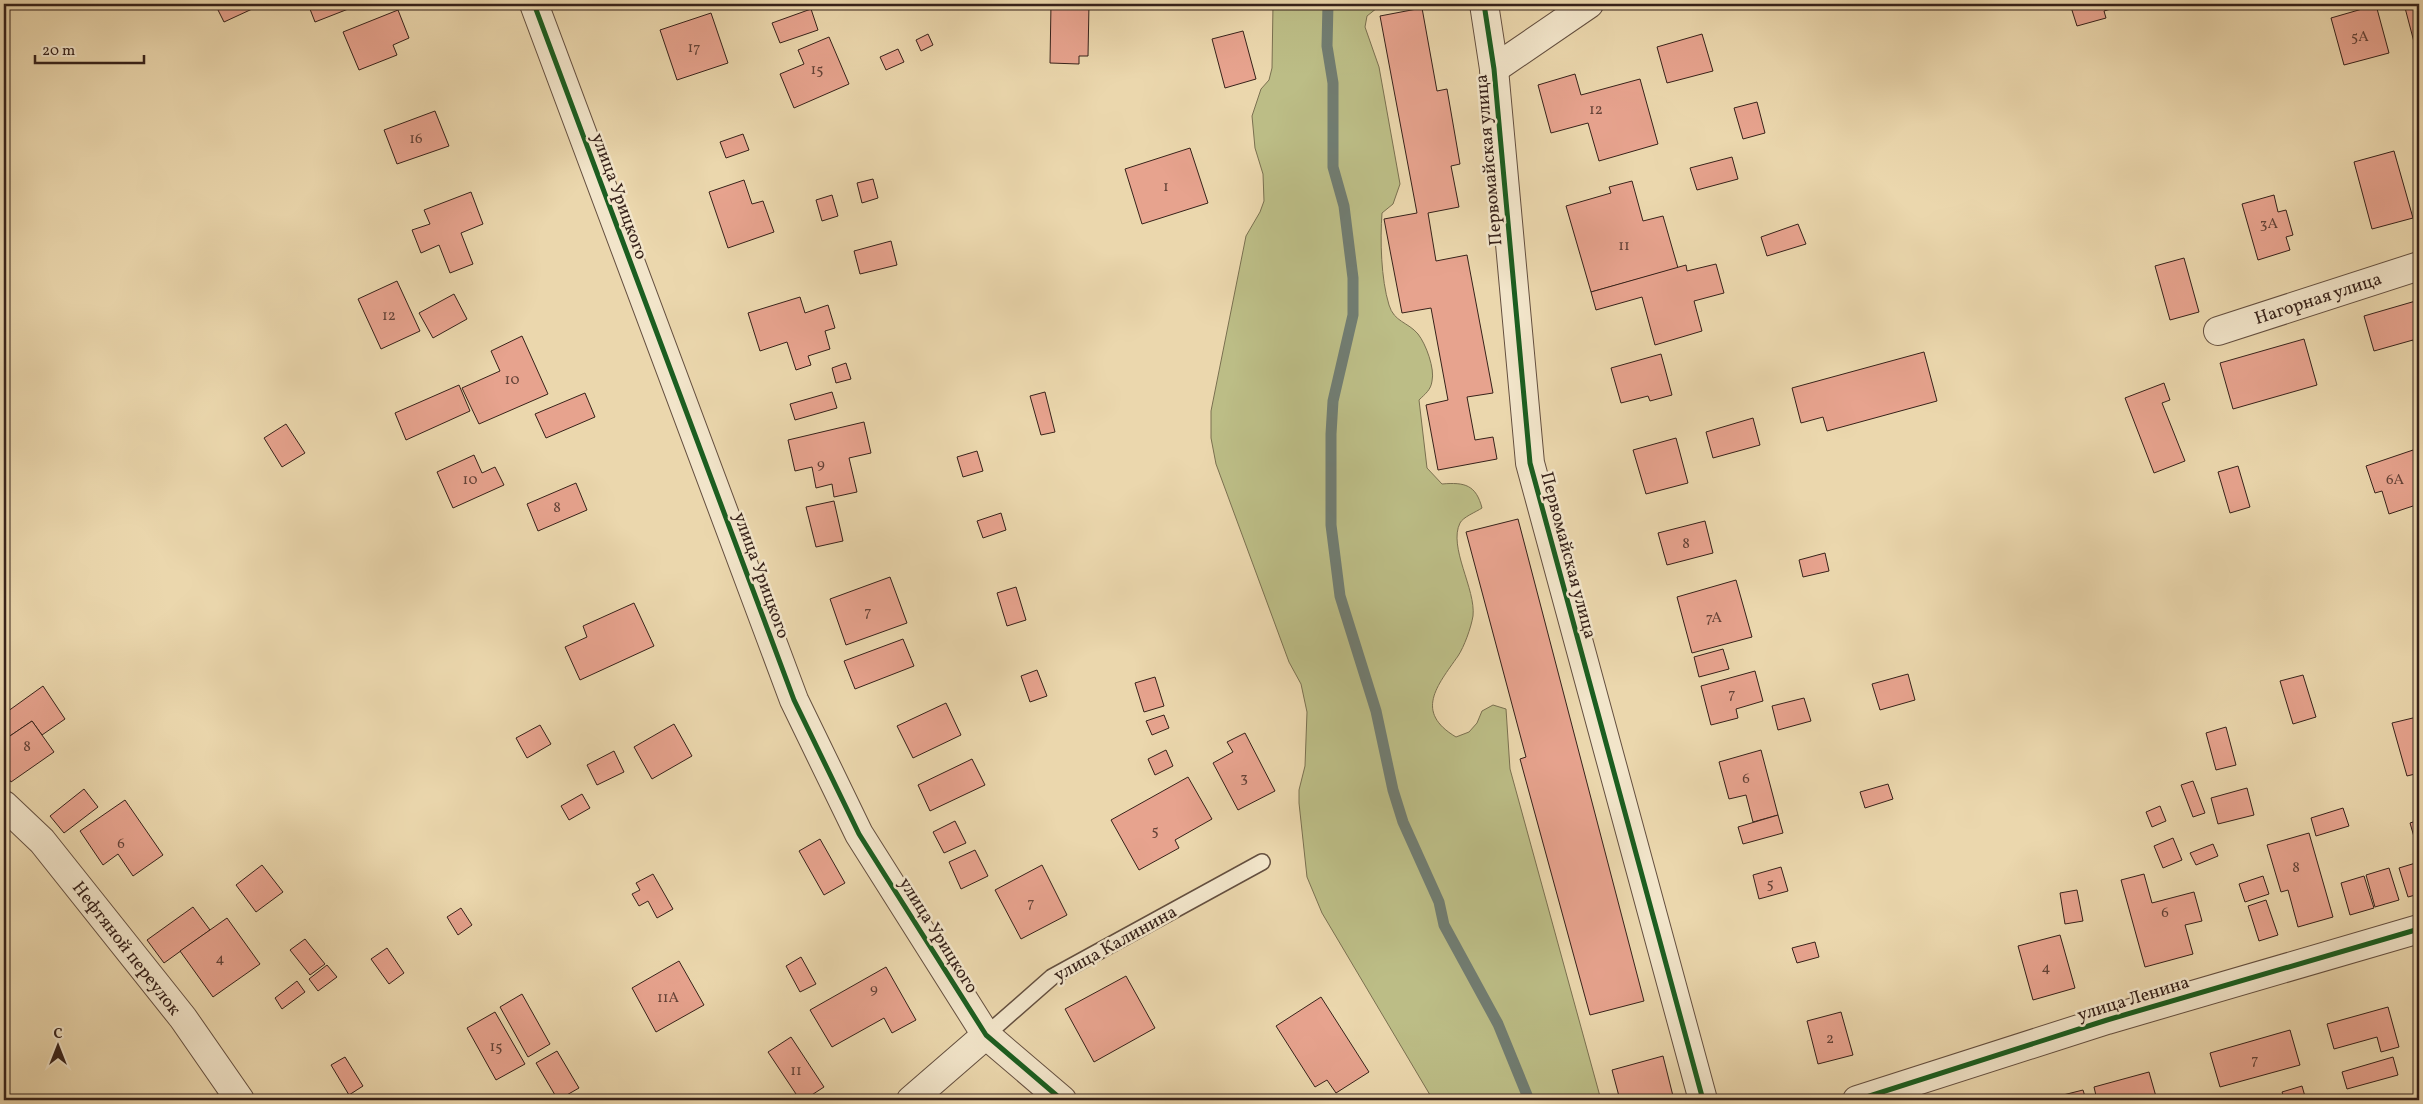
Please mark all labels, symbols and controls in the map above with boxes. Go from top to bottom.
house number: 5А [2351,27,2369,48]
scale bar [35,32,144,64]
house number: 17 [687,38,701,59]
text: 20 m [42,41,75,62]
house number: 15 [810,60,824,81]
street label: Первомайская улица [1470,73,1509,247]
house number: 12 [1589,100,1603,121]
house number: 16 [409,129,423,150]
street label: улица Урицкого [584,130,653,263]
house number: 1 [1163,177,1169,198]
house number: 3А [2260,214,2279,235]
house number: 11 [1618,236,1630,257]
street label: Нагорная улица [2252,267,2385,332]
house number: 12 [382,306,396,327]
house number: 10 [505,370,519,391]
house number: 9 [817,454,825,475]
street label: Первомайская улица [1533,469,1602,642]
house number: 10 [463,470,477,491]
house number: 6А [2386,470,2405,491]
house number: 8 [553,498,561,519]
street label: улица Урицкого [726,509,795,642]
house number: 8 [1682,534,1690,555]
house number: 7 [864,602,872,623]
house number: 7А [1706,608,1723,629]
house number: 7 [1728,684,1736,705]
house number: 8 [23,737,31,758]
house number: 3 [1240,768,1248,789]
house number: 6 [1742,769,1750,790]
house number: 5 [1151,821,1159,842]
house number: 6 [117,834,125,855]
house number: 8 [2292,858,2300,879]
street label: улица Урицкого [892,873,983,999]
house number: 5 [1766,874,1774,895]
street label: Нефтяной переулок [65,877,186,1022]
house number: 7 [1027,893,1035,914]
street label: улица Калинина [1050,900,1182,989]
house number: 6 [2161,903,2169,924]
house number: 4 [216,949,225,970]
house number: 4 [2042,958,2051,979]
street label: улица Ленина [2074,970,2193,1028]
house number: 9 [870,979,878,1000]
house number: 11А [657,988,680,1009]
north arrow [32,1022,82,1072]
text: С [53,1025,63,1044]
house number: 2 [1826,1029,1834,1050]
house number: 15 [489,1037,503,1058]
house number: 7 [2251,1050,2259,1071]
house number: 11 [790,1061,802,1082]

